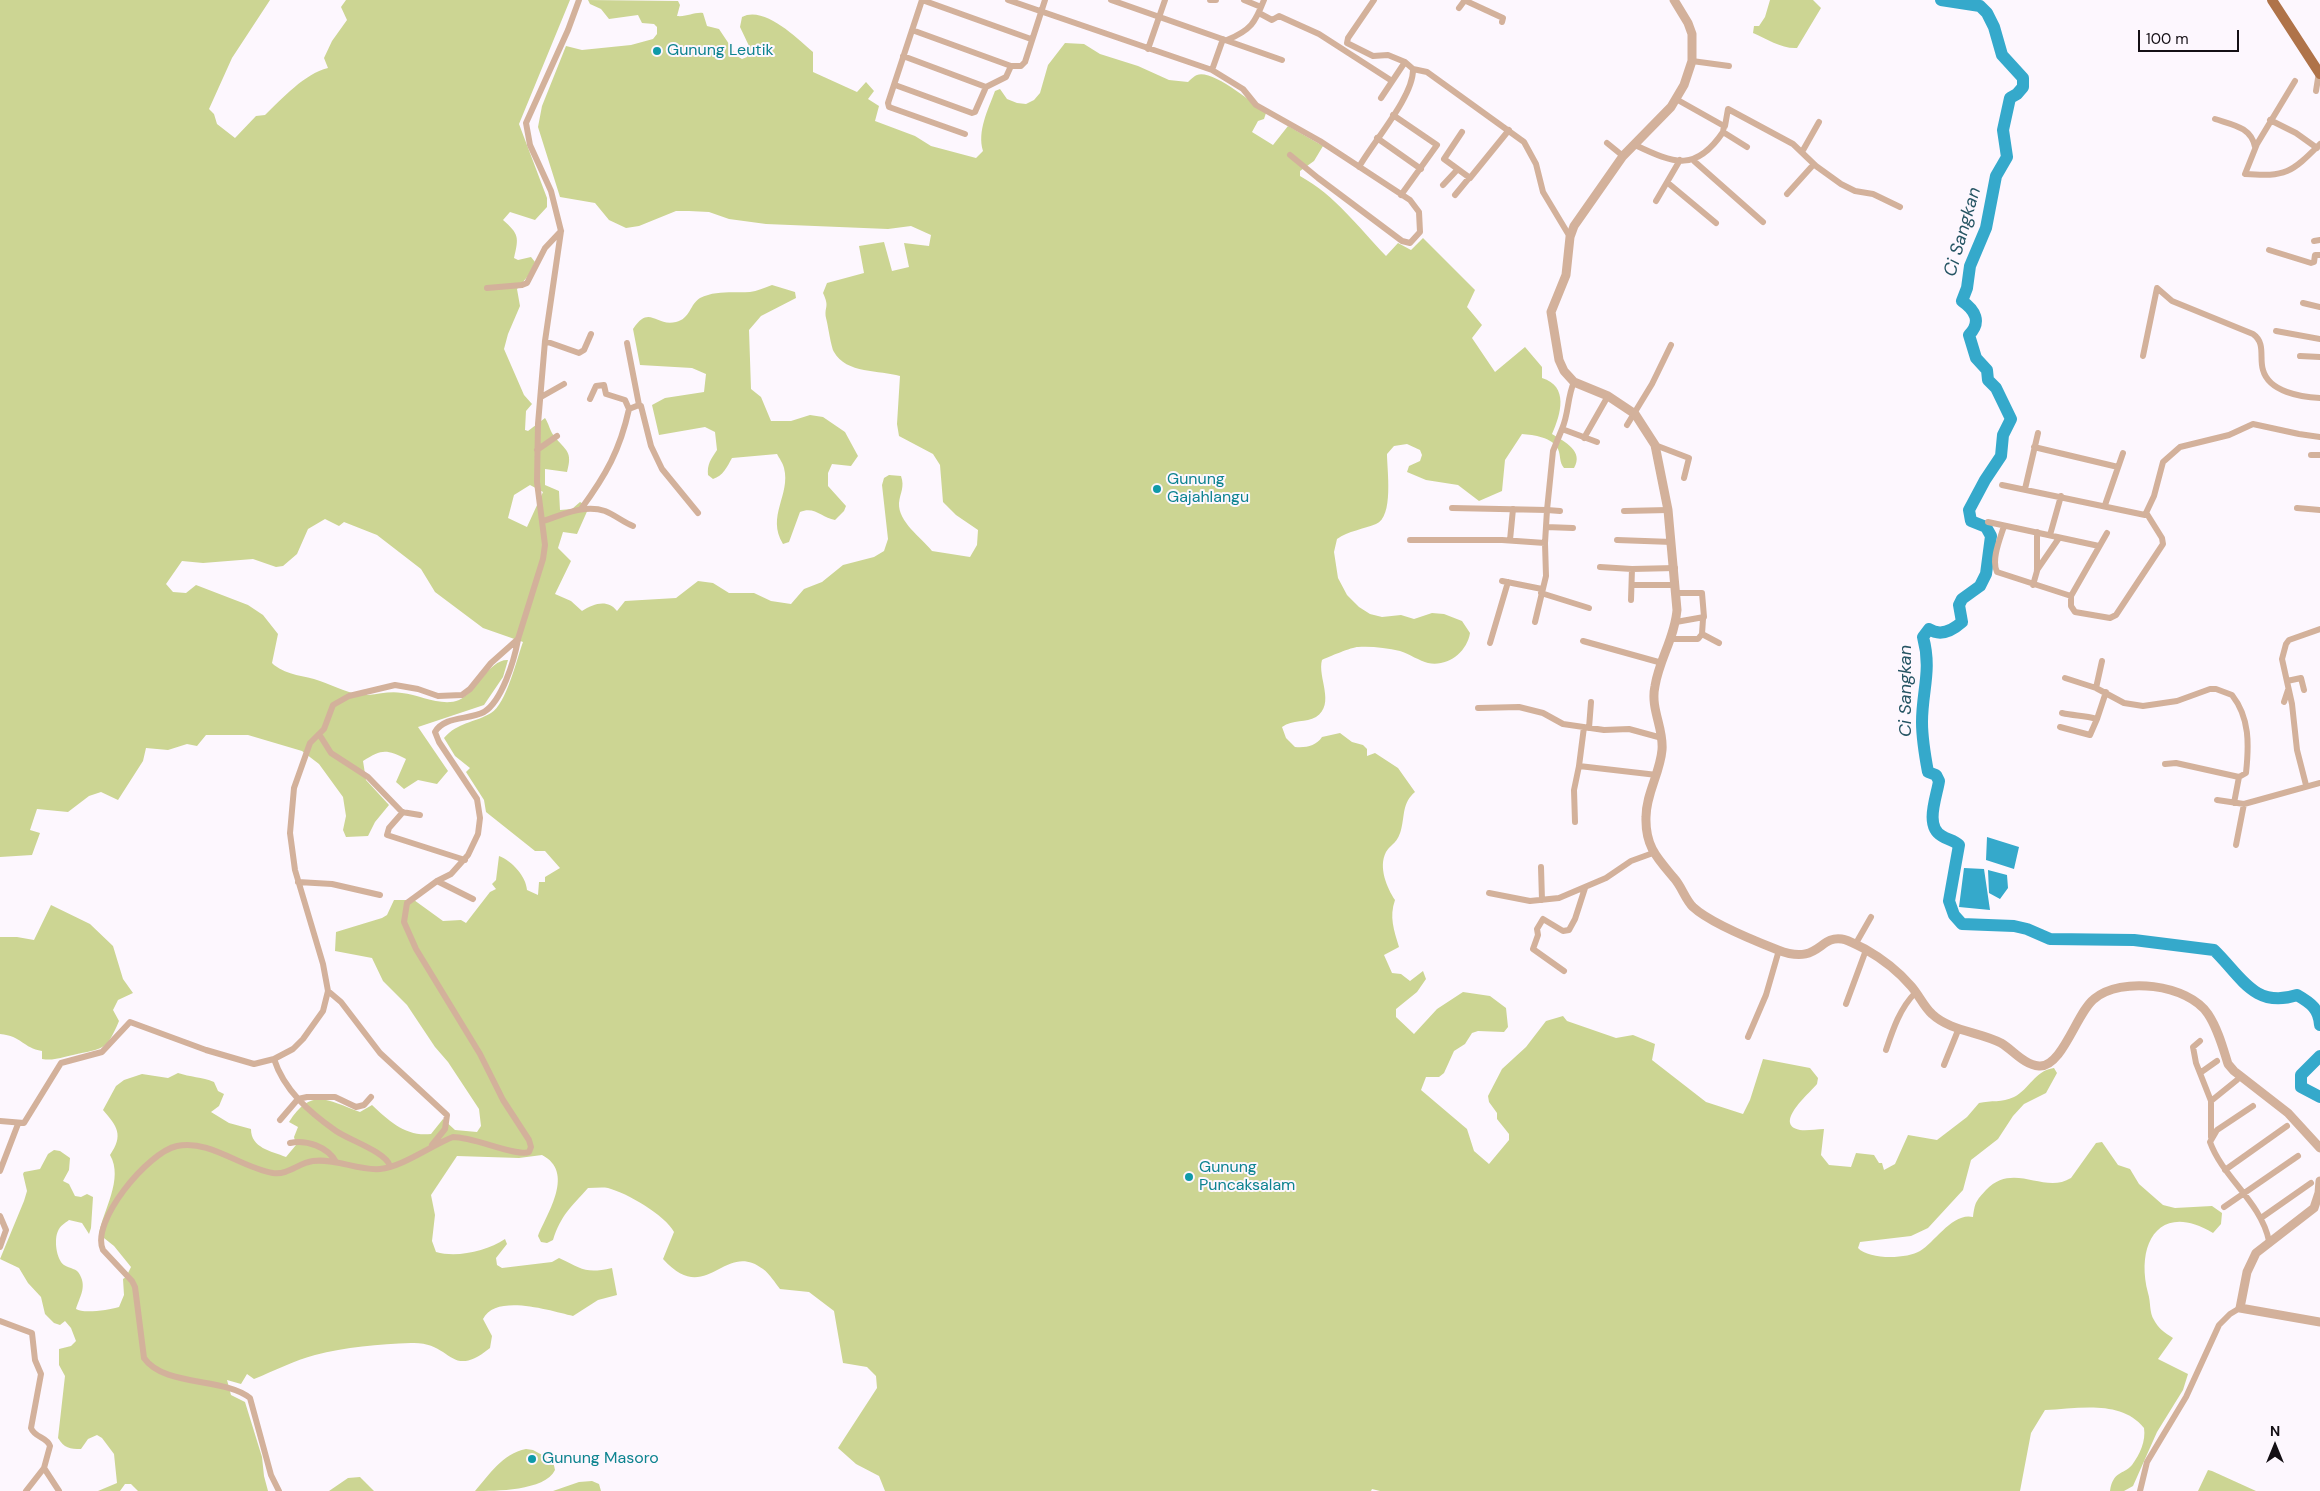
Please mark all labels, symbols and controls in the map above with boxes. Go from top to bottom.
scale bar [2140,20,2241,52]
text: 100 m [2146,29,2189,49]
place label: Gunung Leutik [667,41,774,61]
marker: Gunung Leutik [651,45,663,57]
water label: Ci Sangkan [1940,185,1986,279]
place label: Gunung Gajahlangu [1167,470,1249,508]
marker: Gunung Gajahlangu [1151,483,1163,495]
water label: Ci Sangkan [1895,645,1917,737]
place label: Gunung Puncaksalam [1199,1158,1295,1196]
marker: Gunung Puncaksalam [1183,1171,1195,1183]
north arrow [2250,1421,2300,1471]
text: N [2270,1422,2280,1440]
place label: Gunung Masoro [542,1449,659,1469]
marker: Gunung Masoro [526,1453,538,1465]

